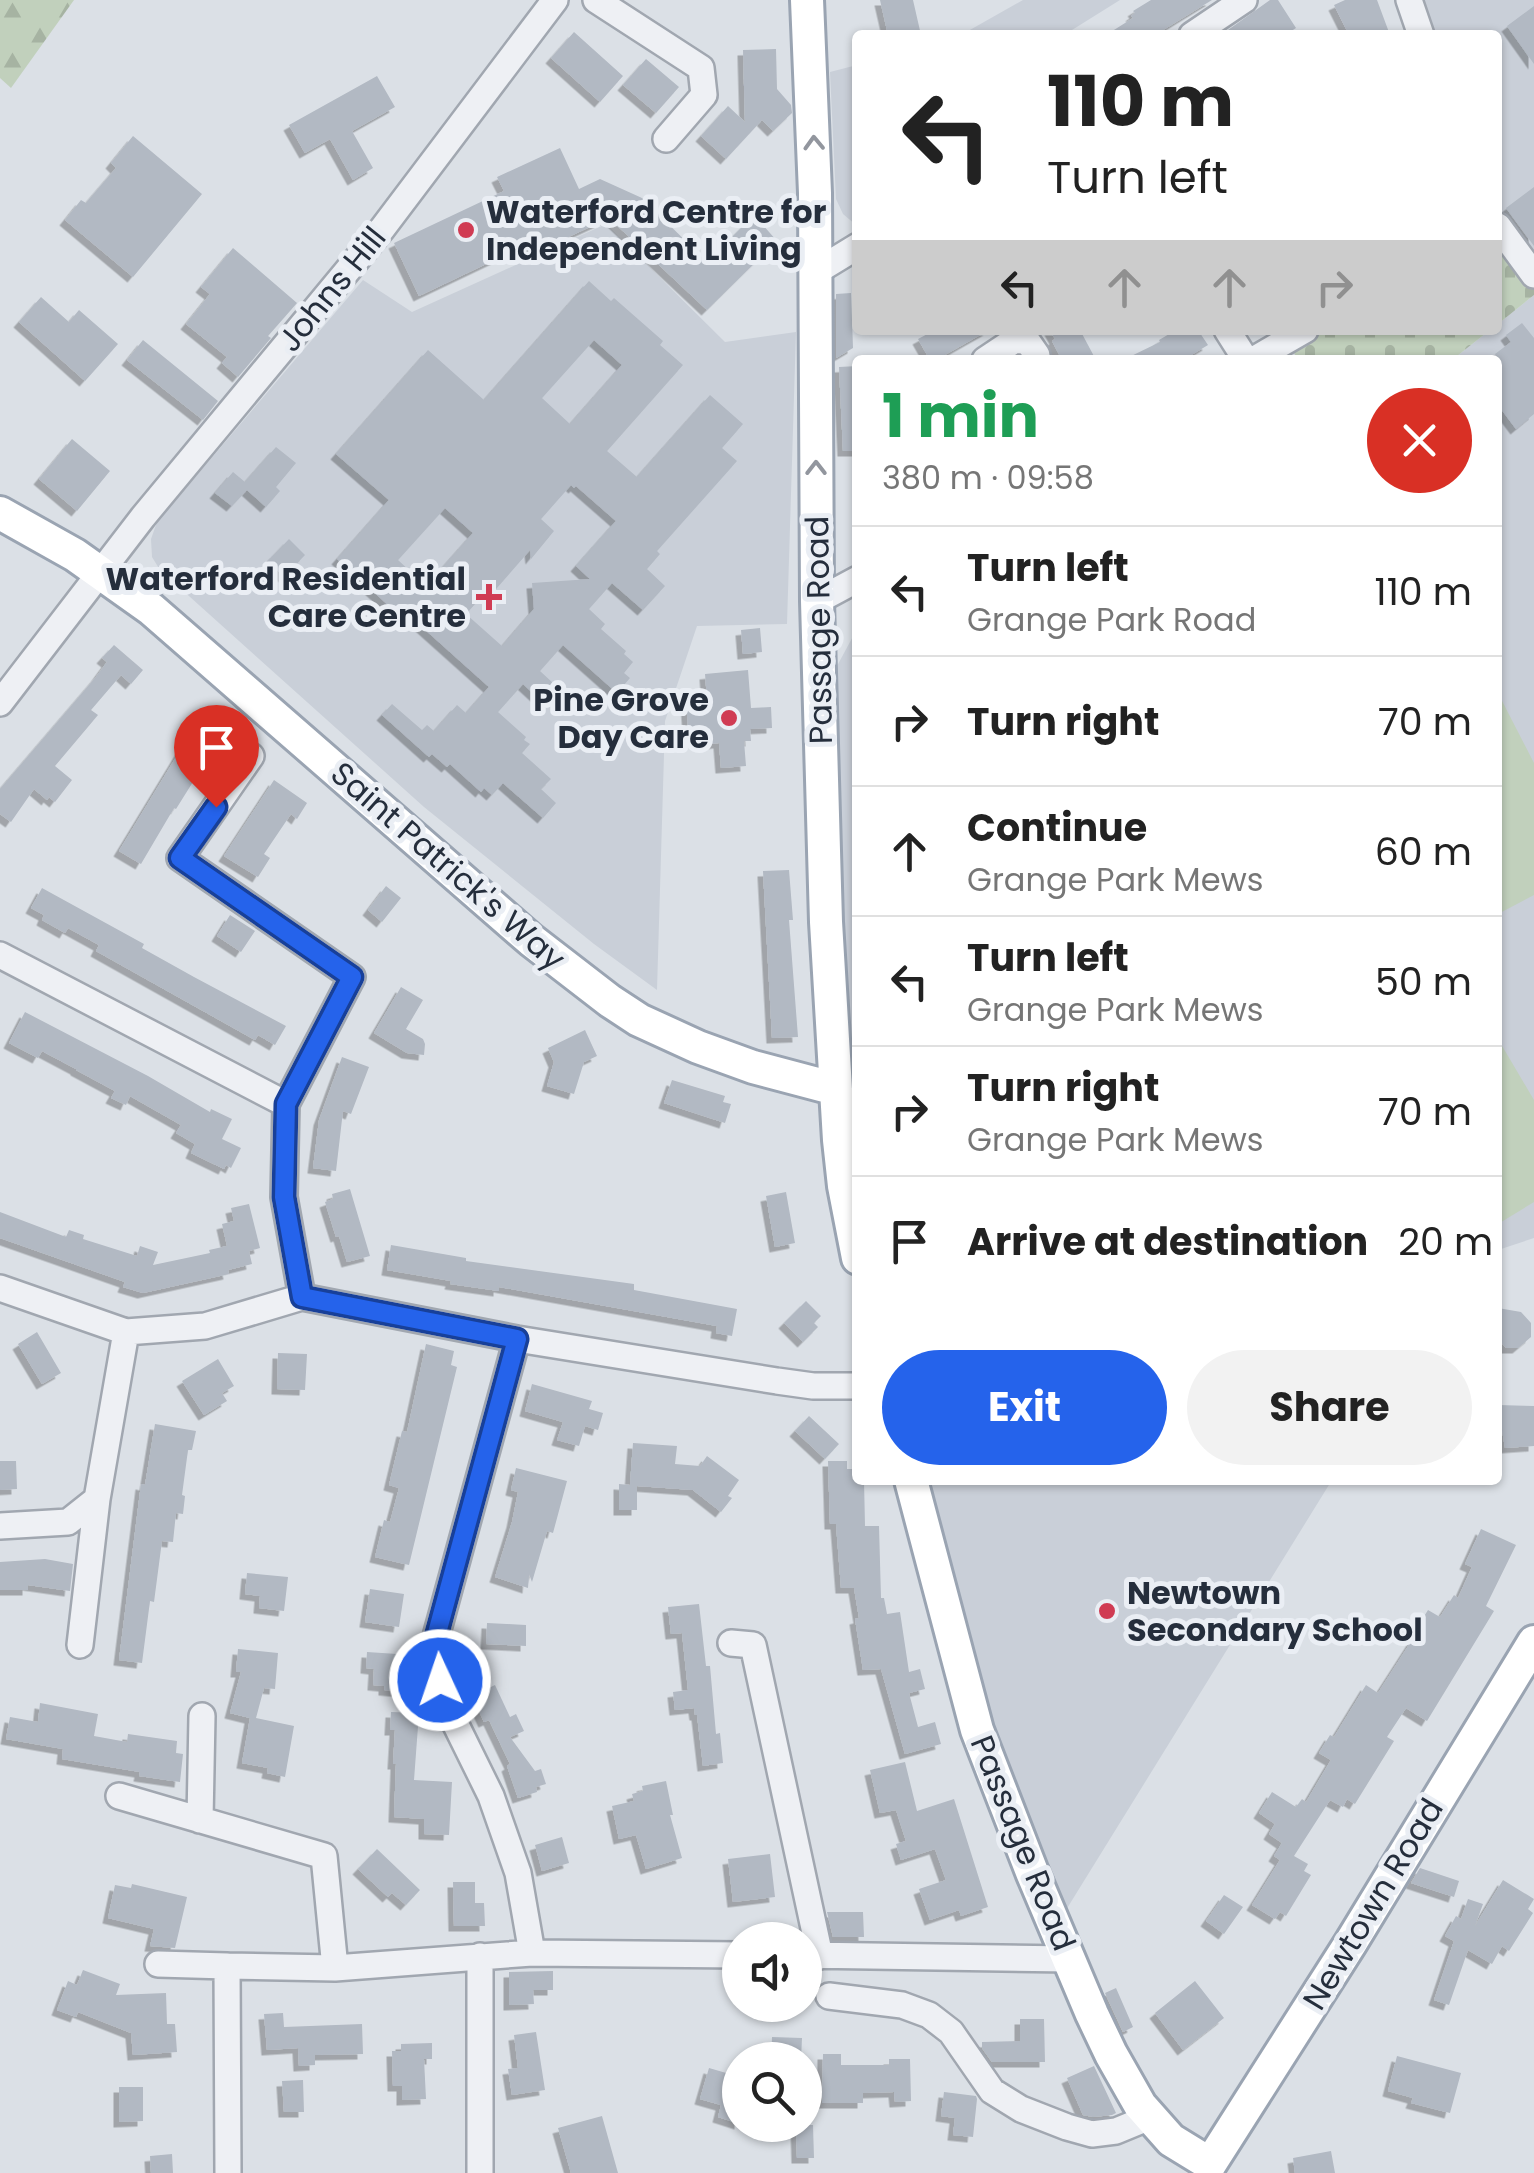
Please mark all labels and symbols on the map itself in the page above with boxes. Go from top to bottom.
one-way arrow [803,135,824,151]
place label: Waterford Centre for Independent Living [486,189,827,271]
street label: Johns Hill [267,216,396,361]
marker: Waterford Centre for Independent Living [455,219,477,241]
one-way arrow [806,460,827,476]
street label: Passage Road [794,515,843,745]
place label: Waterford Residential Care Centre [106,556,466,638]
marker: Waterford Residential Care Centre [476,584,502,610]
place label: Pine Grove Day Care [533,677,709,759]
pin [174,705,259,808]
marker: Pine Grove Day Care [718,707,740,729]
street label: Saint Patrick's Way [321,751,575,980]
place label: Newtown Secondary School [1127,1570,1423,1652]
marker: Newtown Secondary School [1096,1600,1118,1622]
position arrow [388,1628,492,1732]
street label: Passage Road [960,1728,1087,1957]
street label: Newtown Road [1292,1790,1453,2018]

